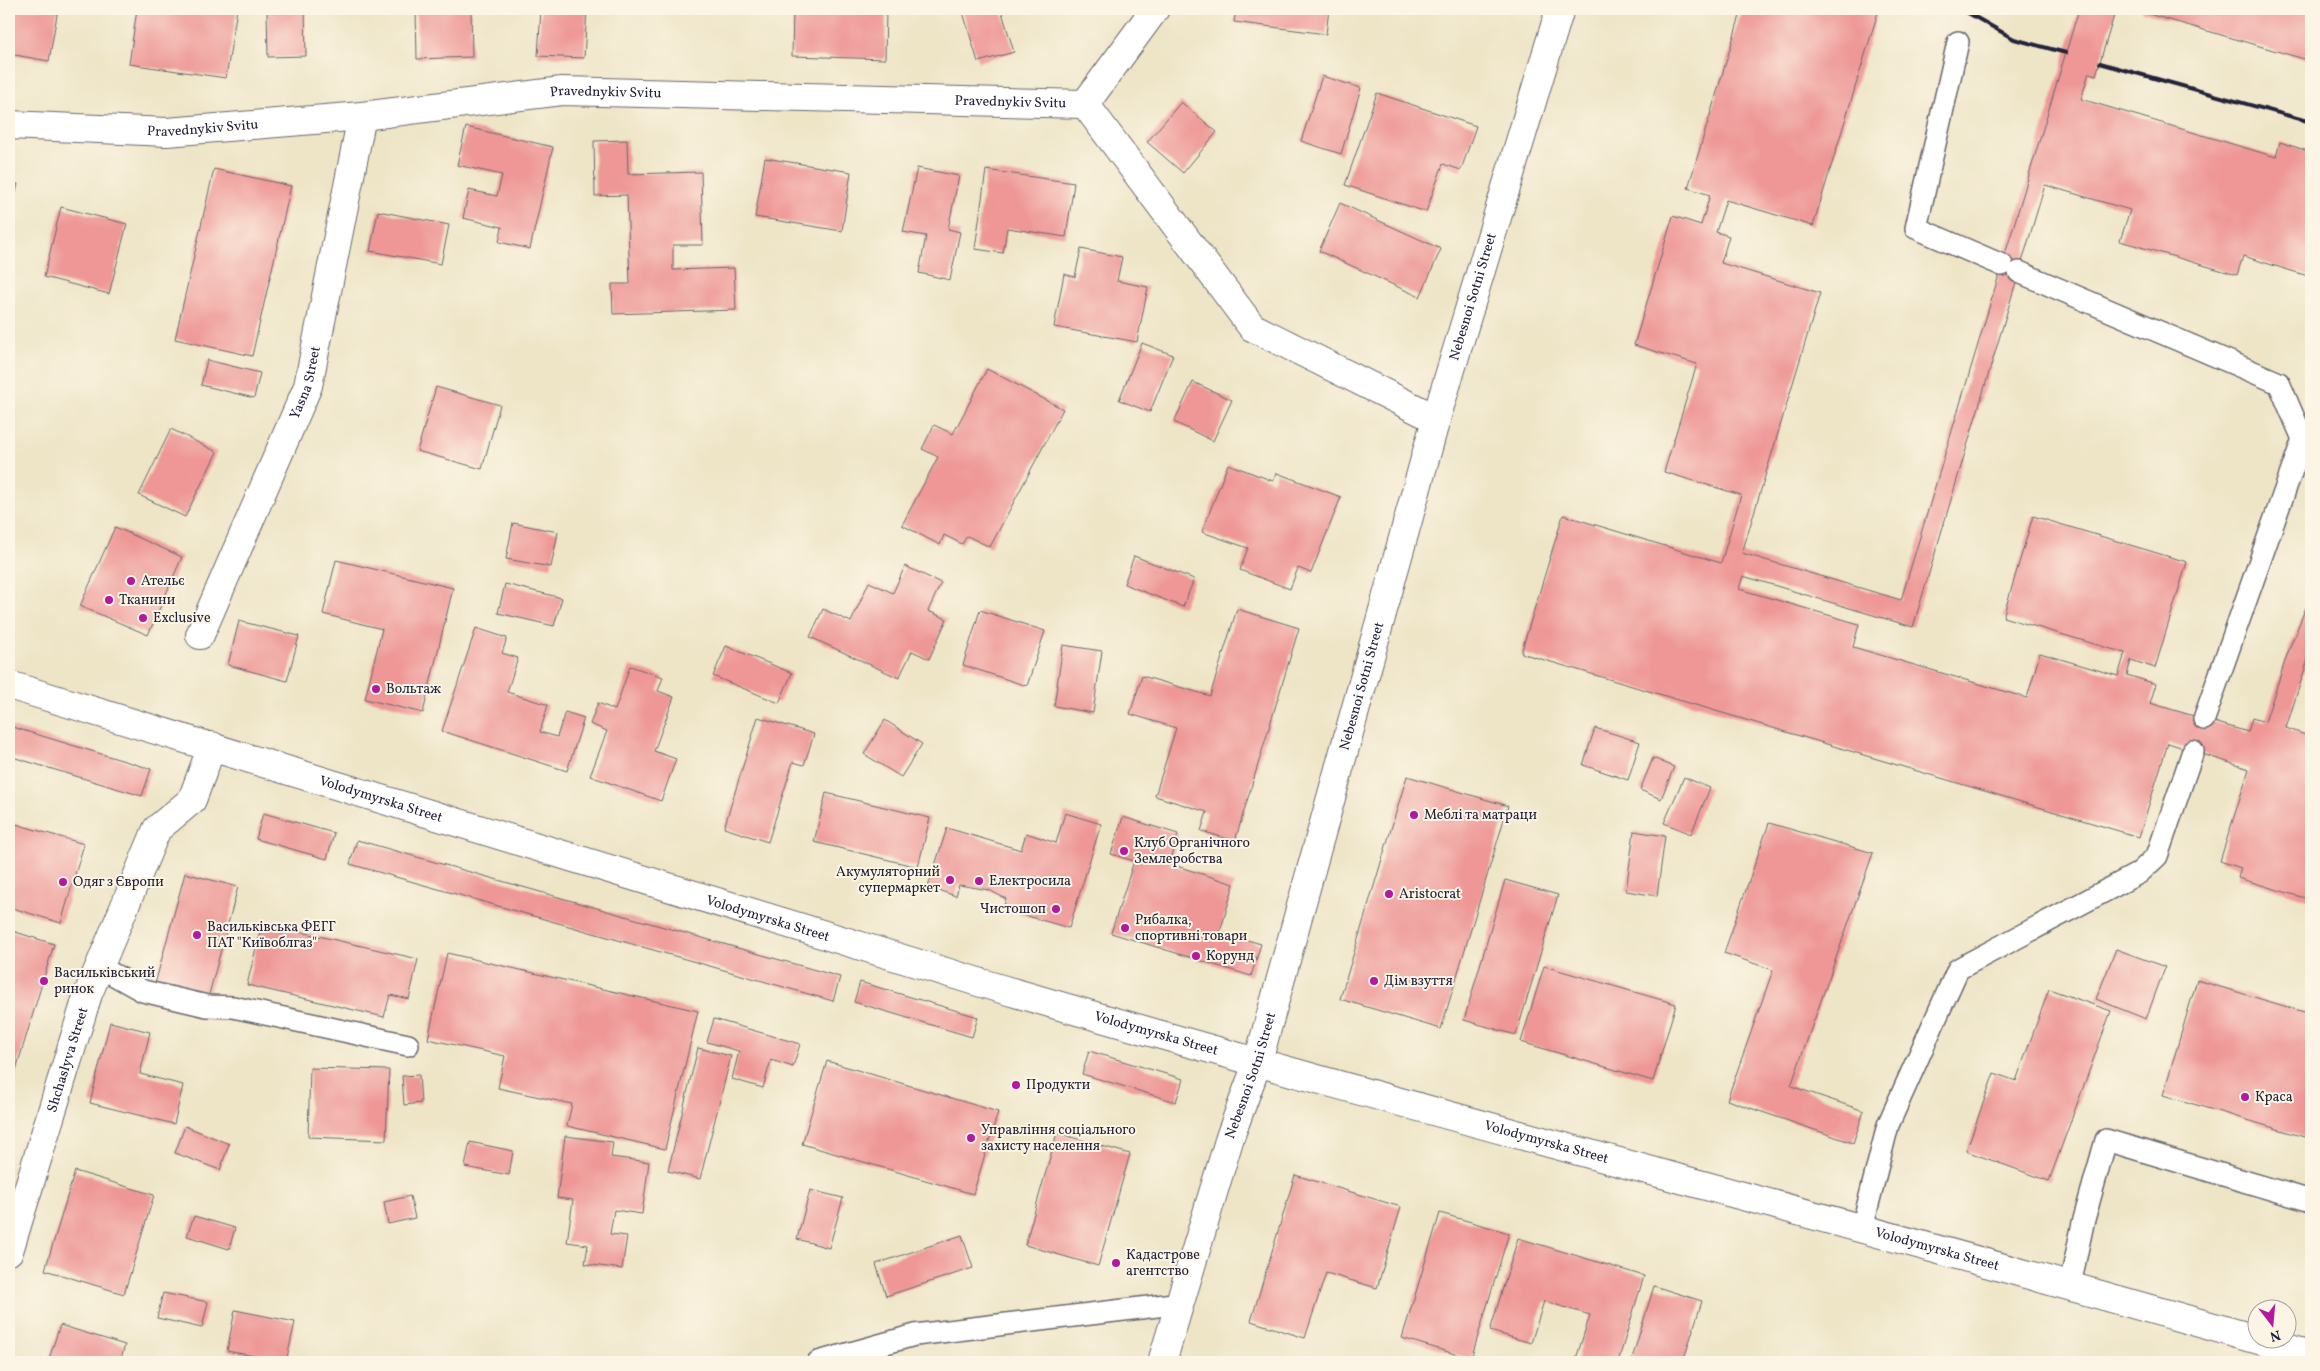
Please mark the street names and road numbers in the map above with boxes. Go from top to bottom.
street label: Pravednykiv Svitu [549,81,662,103]
street label: Pravednykiv Svitu [954,91,1067,113]
street label: Pravednykiv Svitu [147,115,259,142]
street label: Nebesnoi Sotni Street [1445,231,1501,363]
street label: Yasna Street [285,344,325,422]
street label: Nebesnoi Sotni Street [1335,620,1389,753]
street label: Volodymyrska Street [317,771,445,827]
street label: Volodymyrska Street [704,891,832,946]
street label: Shchaslyva Street [43,1005,93,1115]
street label: Volodymyrska Street [1092,1007,1220,1060]
street label: Nebesnoi Sotni Street [1221,1010,1281,1141]
street label: Volodymyrska Street [1482,1116,1611,1168]
street label: Volodymyrska Street [1873,1223,2001,1275]

